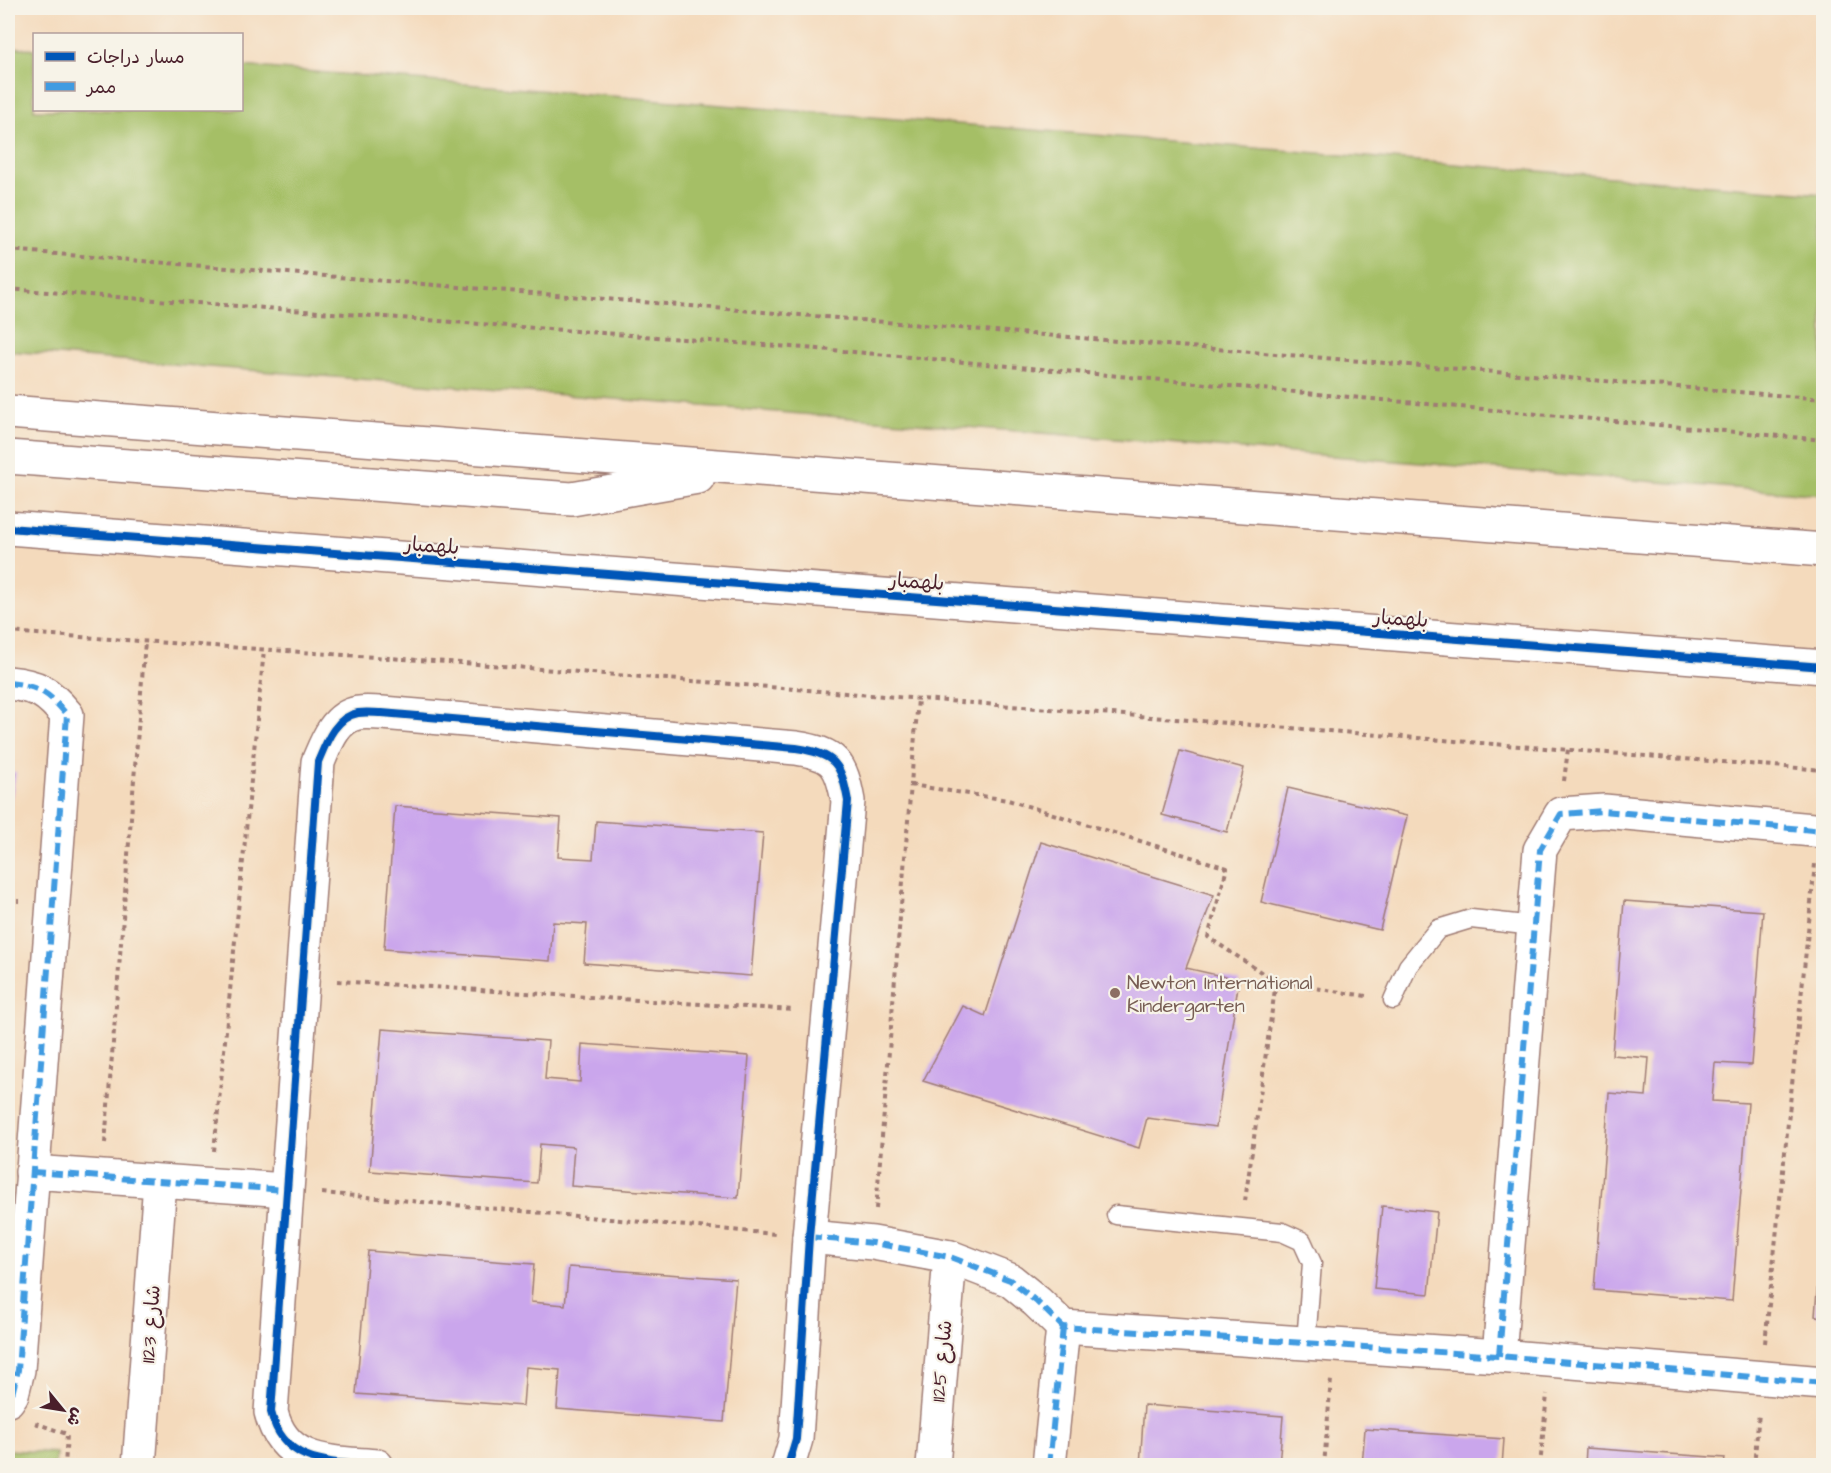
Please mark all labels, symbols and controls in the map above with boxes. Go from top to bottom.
legend [33,33,243,111]
text: مسار دراجات [87,45,185,70]
text: ممر [85,75,116,100]
street label: بلهمبار [402,530,460,562]
street label: بلهمبار [887,566,945,598]
street label: بلهمبار [1371,603,1429,635]
place label: Newton International Kindergarten [1127,969,1313,1021]
marker: Newton International Kindergarten [1108,986,1122,1000]
street label: شارع 1123 [134,1284,168,1364]
street label: شارع 1125 [924,1319,960,1403]
north arrow [33,1380,93,1440]
text: ش [61,1404,89,1430]

